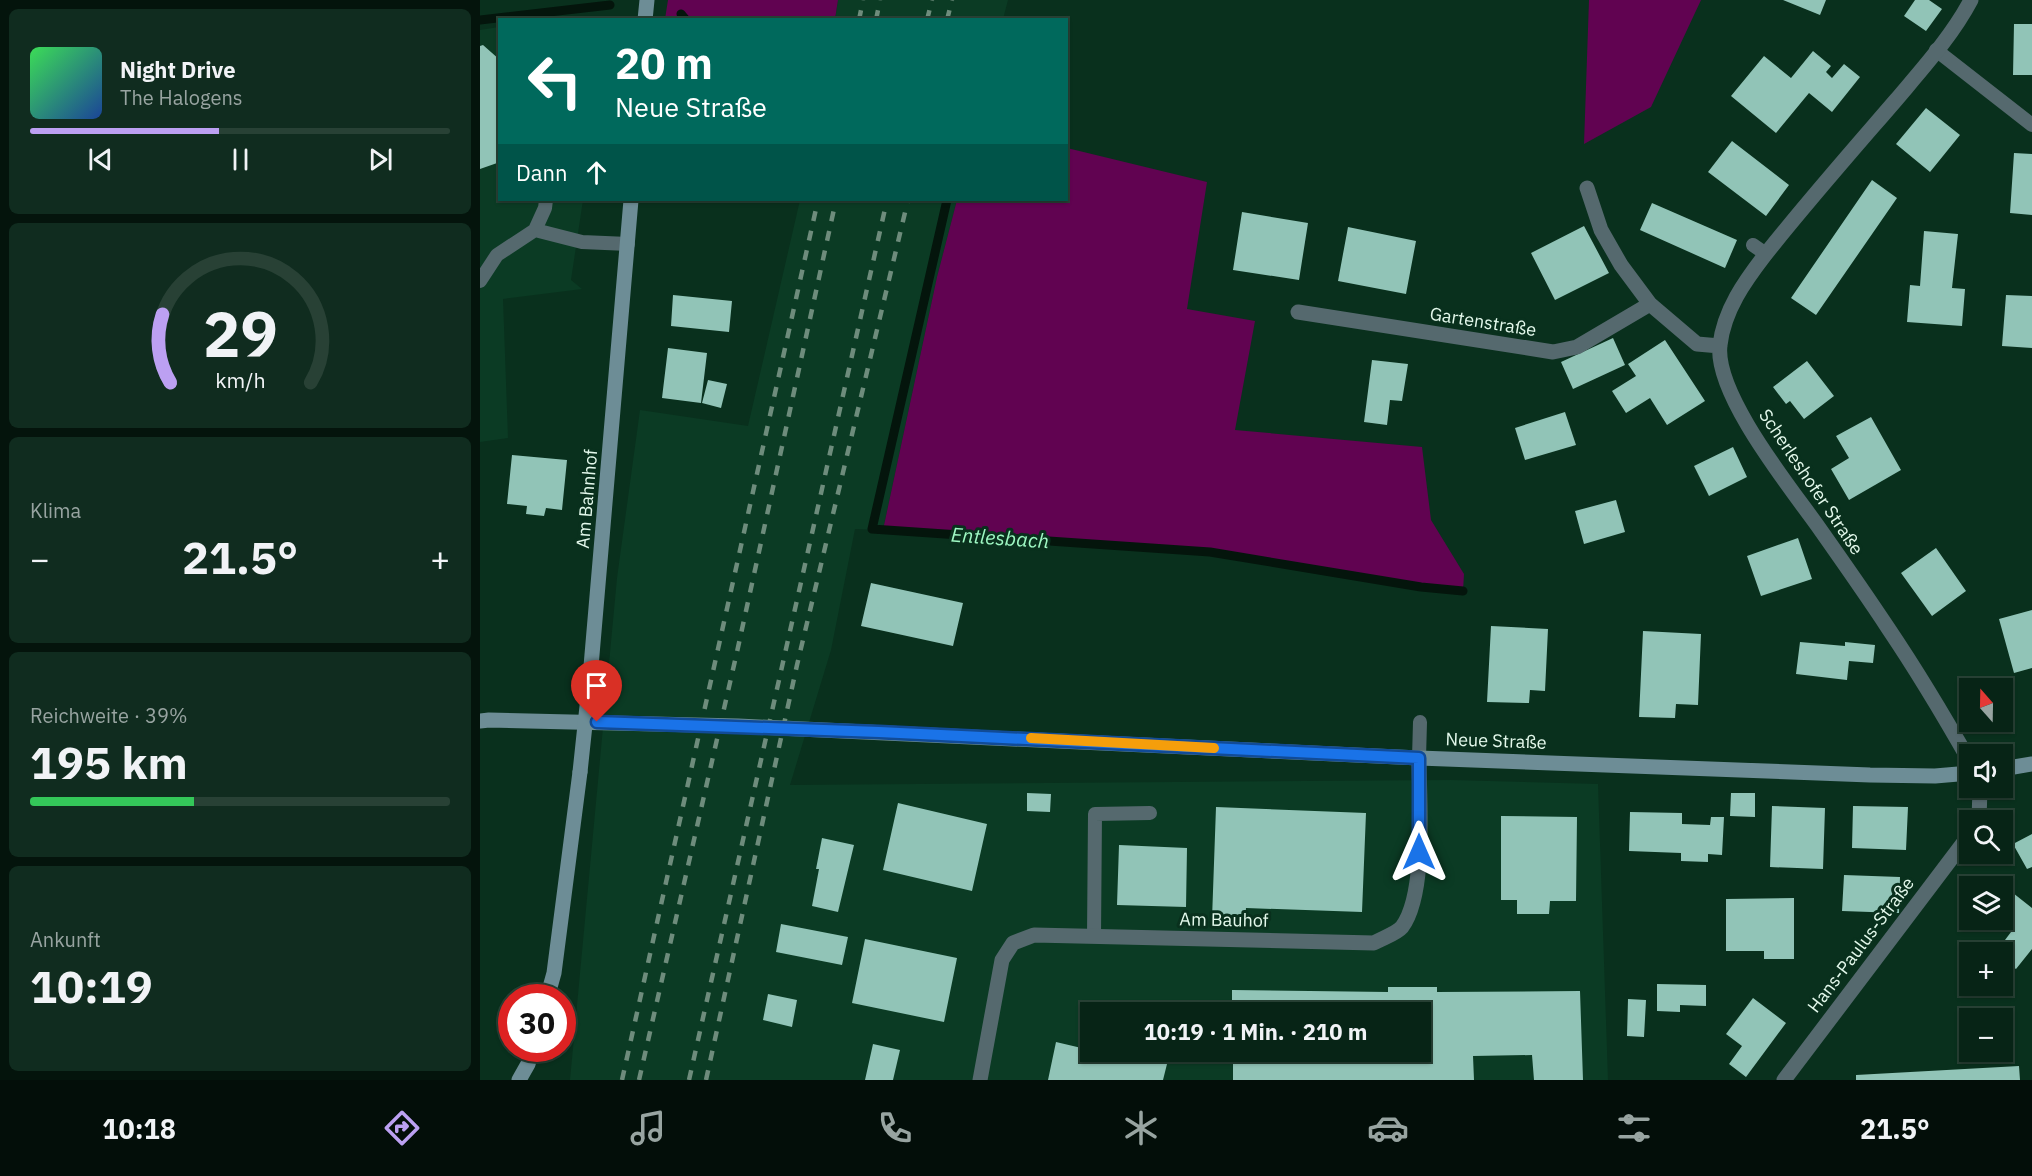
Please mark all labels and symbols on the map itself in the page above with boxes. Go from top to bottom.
street label: Gartenstraße [1428,302,1538,341]
street label: Scherleshofer Straße [1754,404,1869,559]
street label: Am Bahnhof [571,448,602,549]
water label: Entlesbach [950,521,1050,554]
pin [571,660,622,722]
north arrow [1959,678,2013,732]
street label: Neue Straße [1445,727,1547,754]
position arrow [1387,820,1451,884]
street label: Hans-Paulus-Straße [1802,872,1919,1017]
street label: Am Bauhof [1179,907,1269,932]
speed limit sign: 30 [498,984,576,1062]

